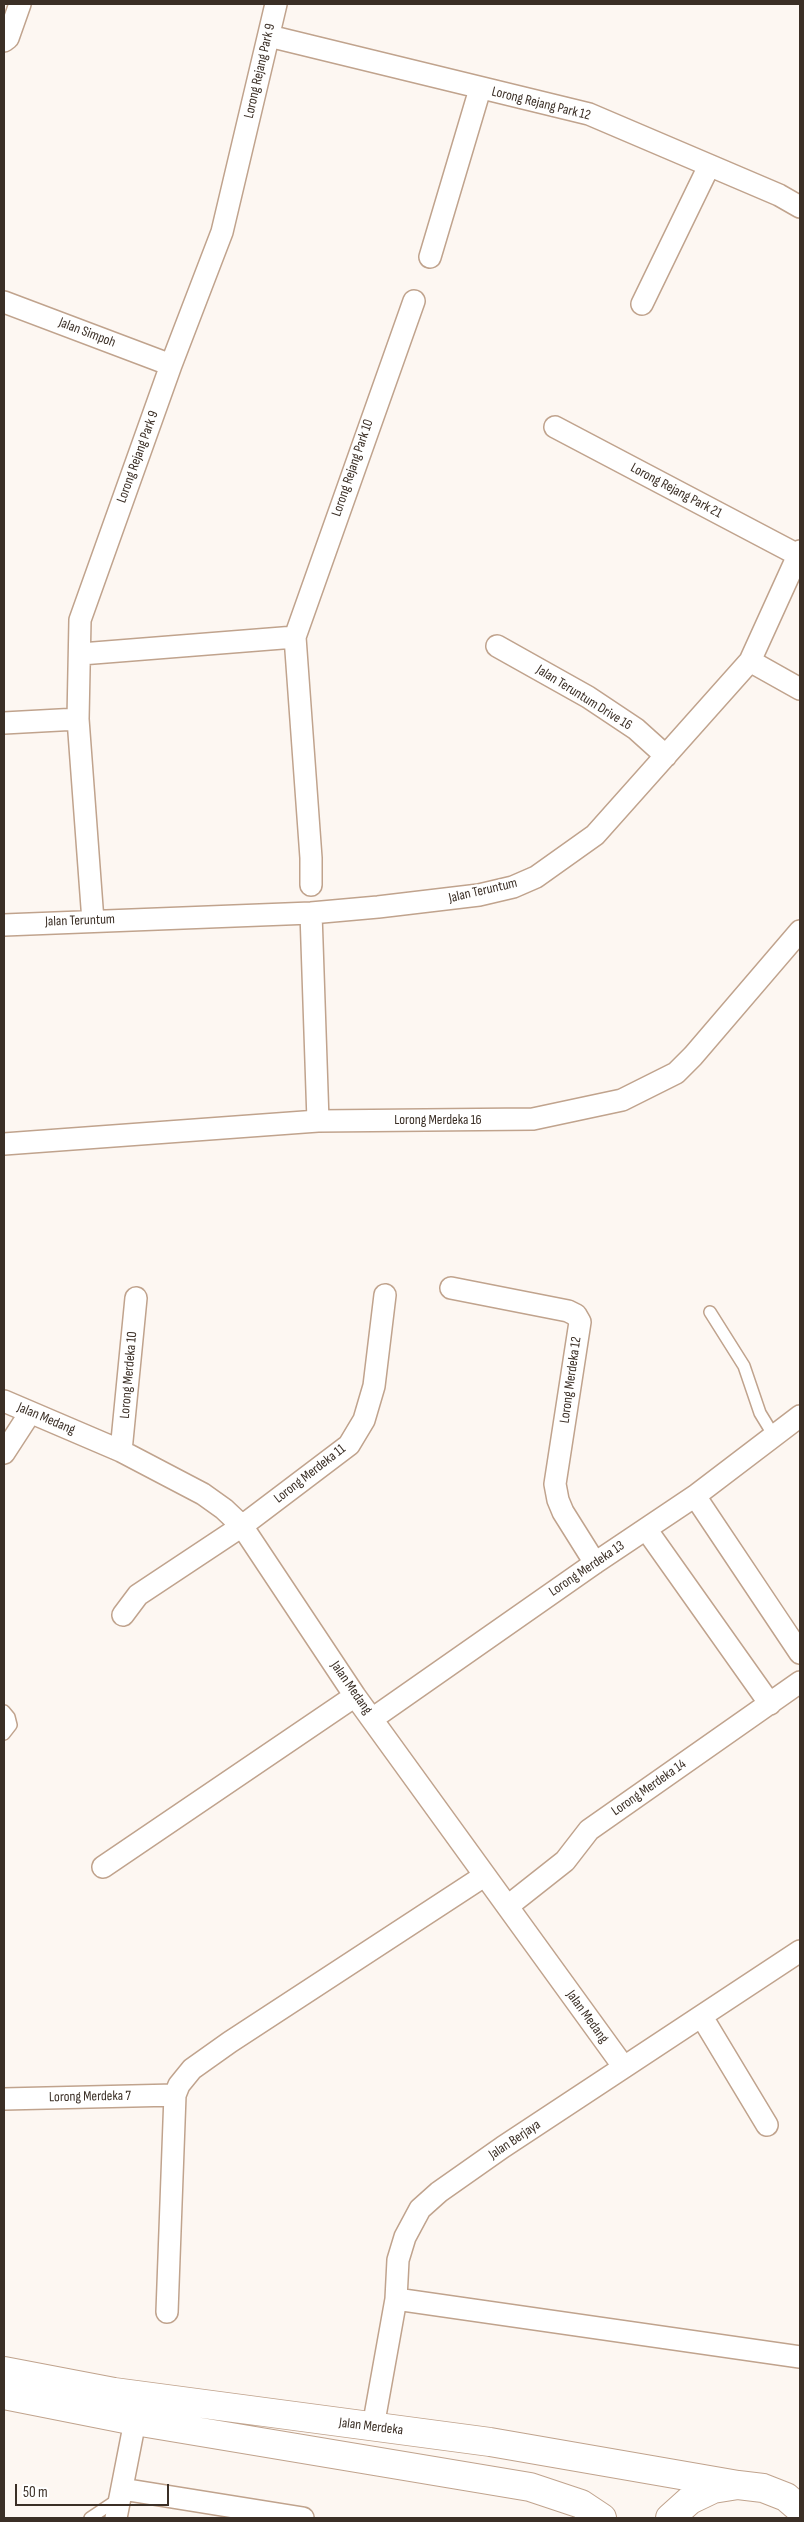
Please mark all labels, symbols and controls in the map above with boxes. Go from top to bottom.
street label: Lorong Rejang Park 9 [241,22,279,120]
street label: Lorong Rejang Park 12 [490,84,592,124]
street label: Jalan Simpoh [56,314,118,352]
street label: Lorong Rejang Park 9 [114,409,162,505]
street label: Lorong Rejang Park 10 [328,417,378,519]
street label: Lorong Rejang Park 21 [627,460,725,522]
street label: Jalan Teruntum Drive 16 [533,662,635,734]
street label: Jalan Teruntum [447,875,519,907]
street label: Jalan Teruntum [45,911,115,931]
street label: Lorong Merdeka 16 [394,1112,482,1128]
street label: Lorong Merdeka 10 [117,1331,141,1419]
street label: Lorong Merdeka 12 [557,1336,585,1424]
street label: Jalan Medang [15,1399,77,1439]
street label: Lorong Merdeka 11 [271,1441,349,1507]
street label: Lorong Merdeka 13 [546,1538,628,1600]
street label: Jalan Medang [327,1658,375,1718]
street label: Lorong Merdeka 14 [608,1756,690,1820]
street label: Jalan Medang [562,1987,612,2047]
street label: Lorong Merdeka 7 [49,2088,131,2106]
street label: Jalan Berjaya [486,2117,544,2163]
street label: Jalan Merdeka [338,2415,404,2439]
scale bar [18,2474,171,2506]
text: 50 m [23,2483,48,2502]

